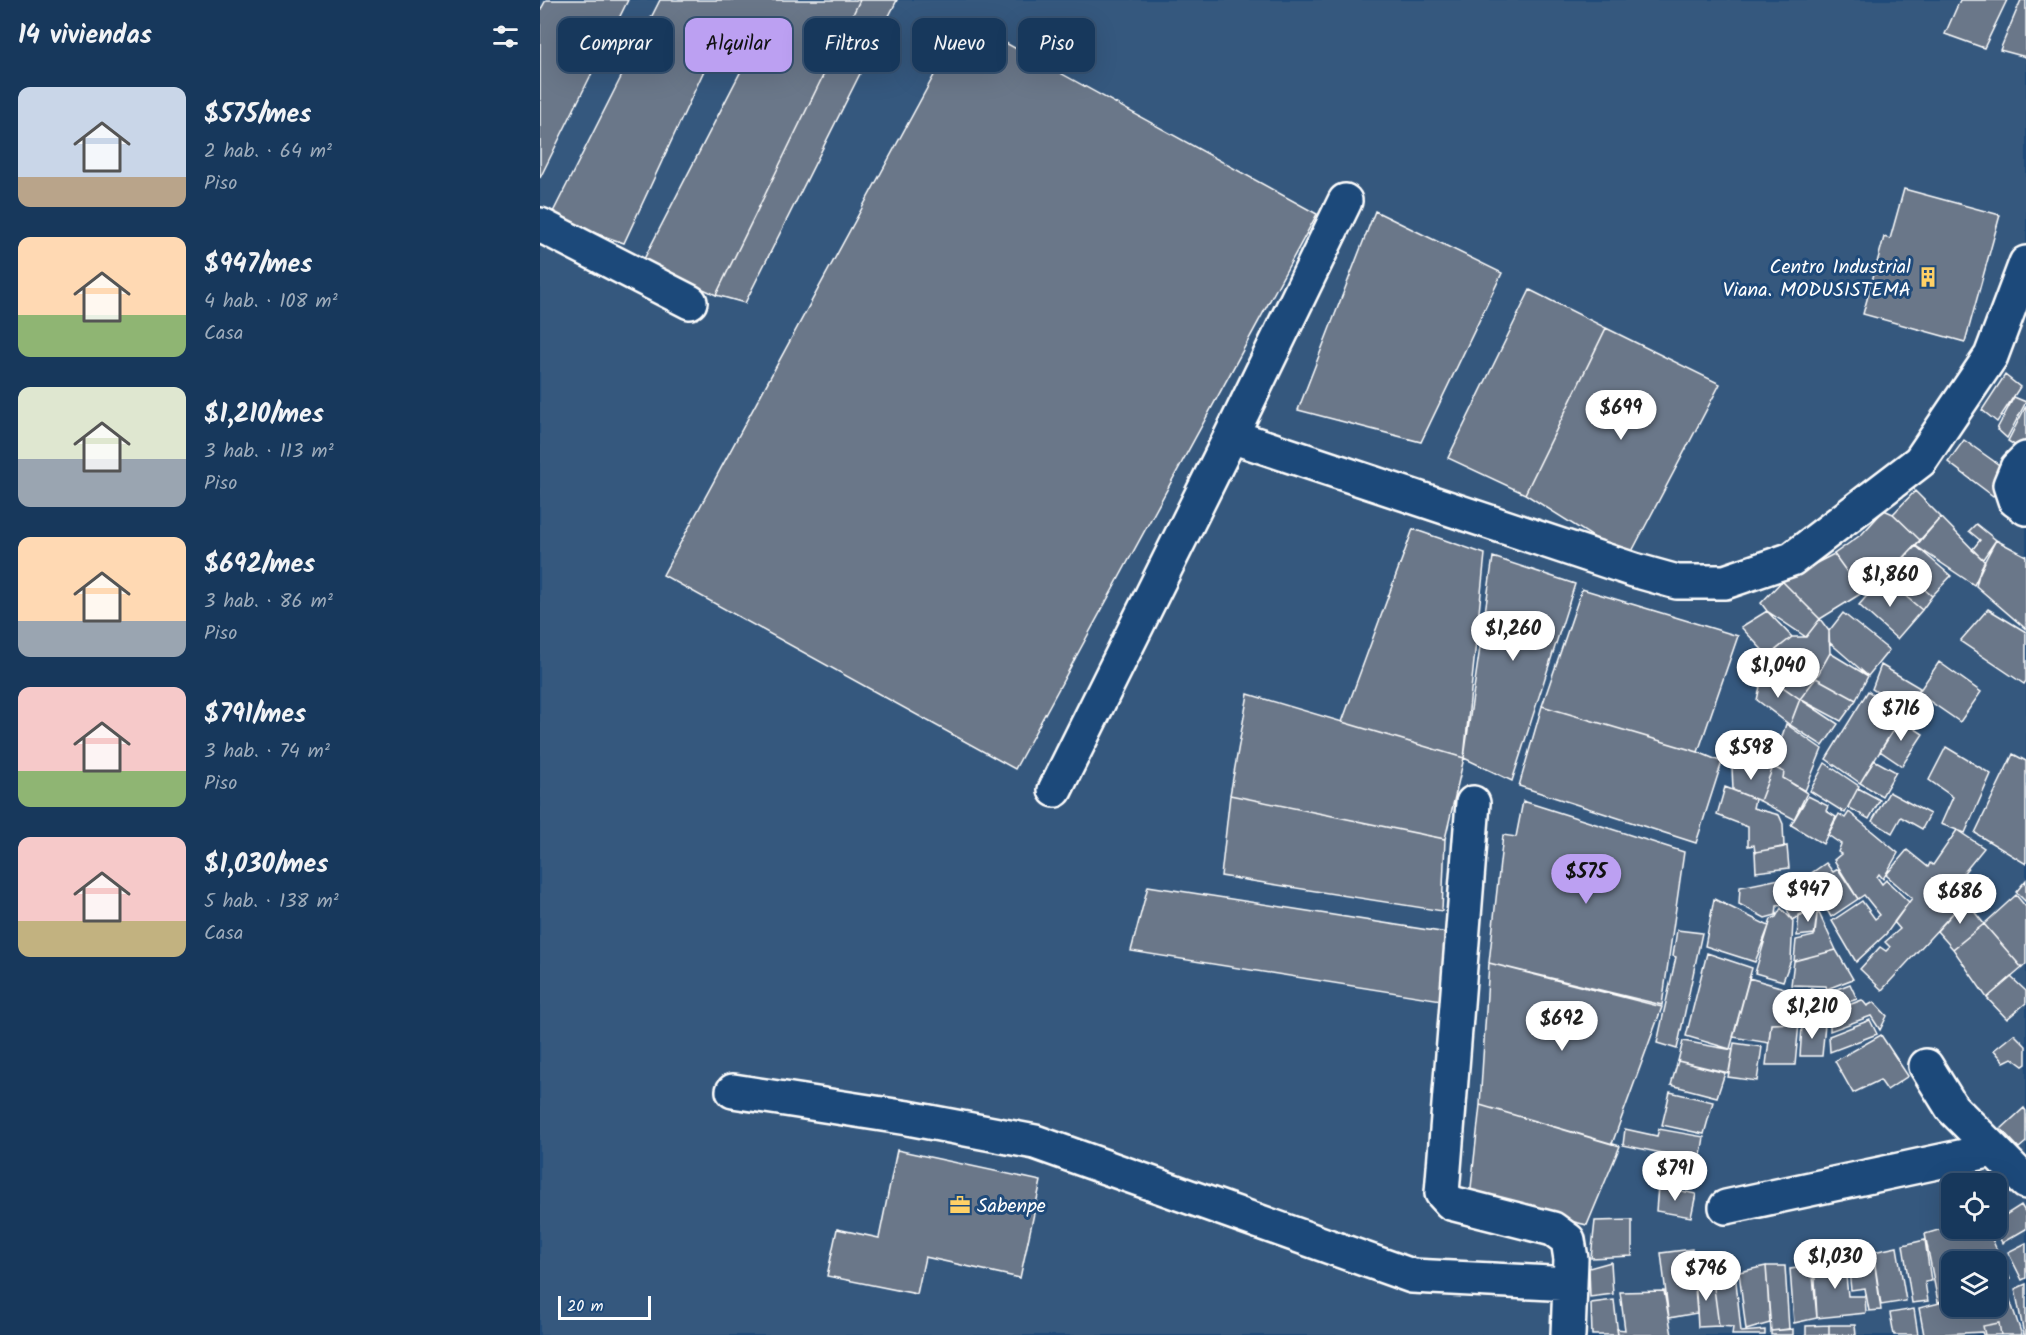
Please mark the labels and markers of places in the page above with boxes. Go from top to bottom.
place label: Centro Industrial Viana. MODUSISTEMA [1723,252,1911,307]
building icon: Centro Industrial Viana. MODUSISTEMA [1916,265,1940,289]
pin: $699 [1585,390,1657,441]
pin: $1,860 [1841,557,1939,608]
pin: $1,260 [1464,611,1562,662]
pin: $1,040 [1729,648,1827,699]
pin: $716 [1865,691,1937,742]
pin: $598 [1715,730,1787,781]
pin: $575 [1550,854,1622,905]
pin: $947 [1772,872,1844,923]
pin: $686 [1924,874,1996,925]
pin: $1,210 [1763,989,1861,1040]
pin: $692 [1526,1001,1598,1052]
pin: $791 [1639,1151,1711,1202]
place label: Sabenpe [977,1191,1046,1223]
office icon: Sabenpe [948,1193,972,1217]
pin: $1,030 [1786,1239,1884,1290]
pin: $796 [1670,1251,1742,1302]

